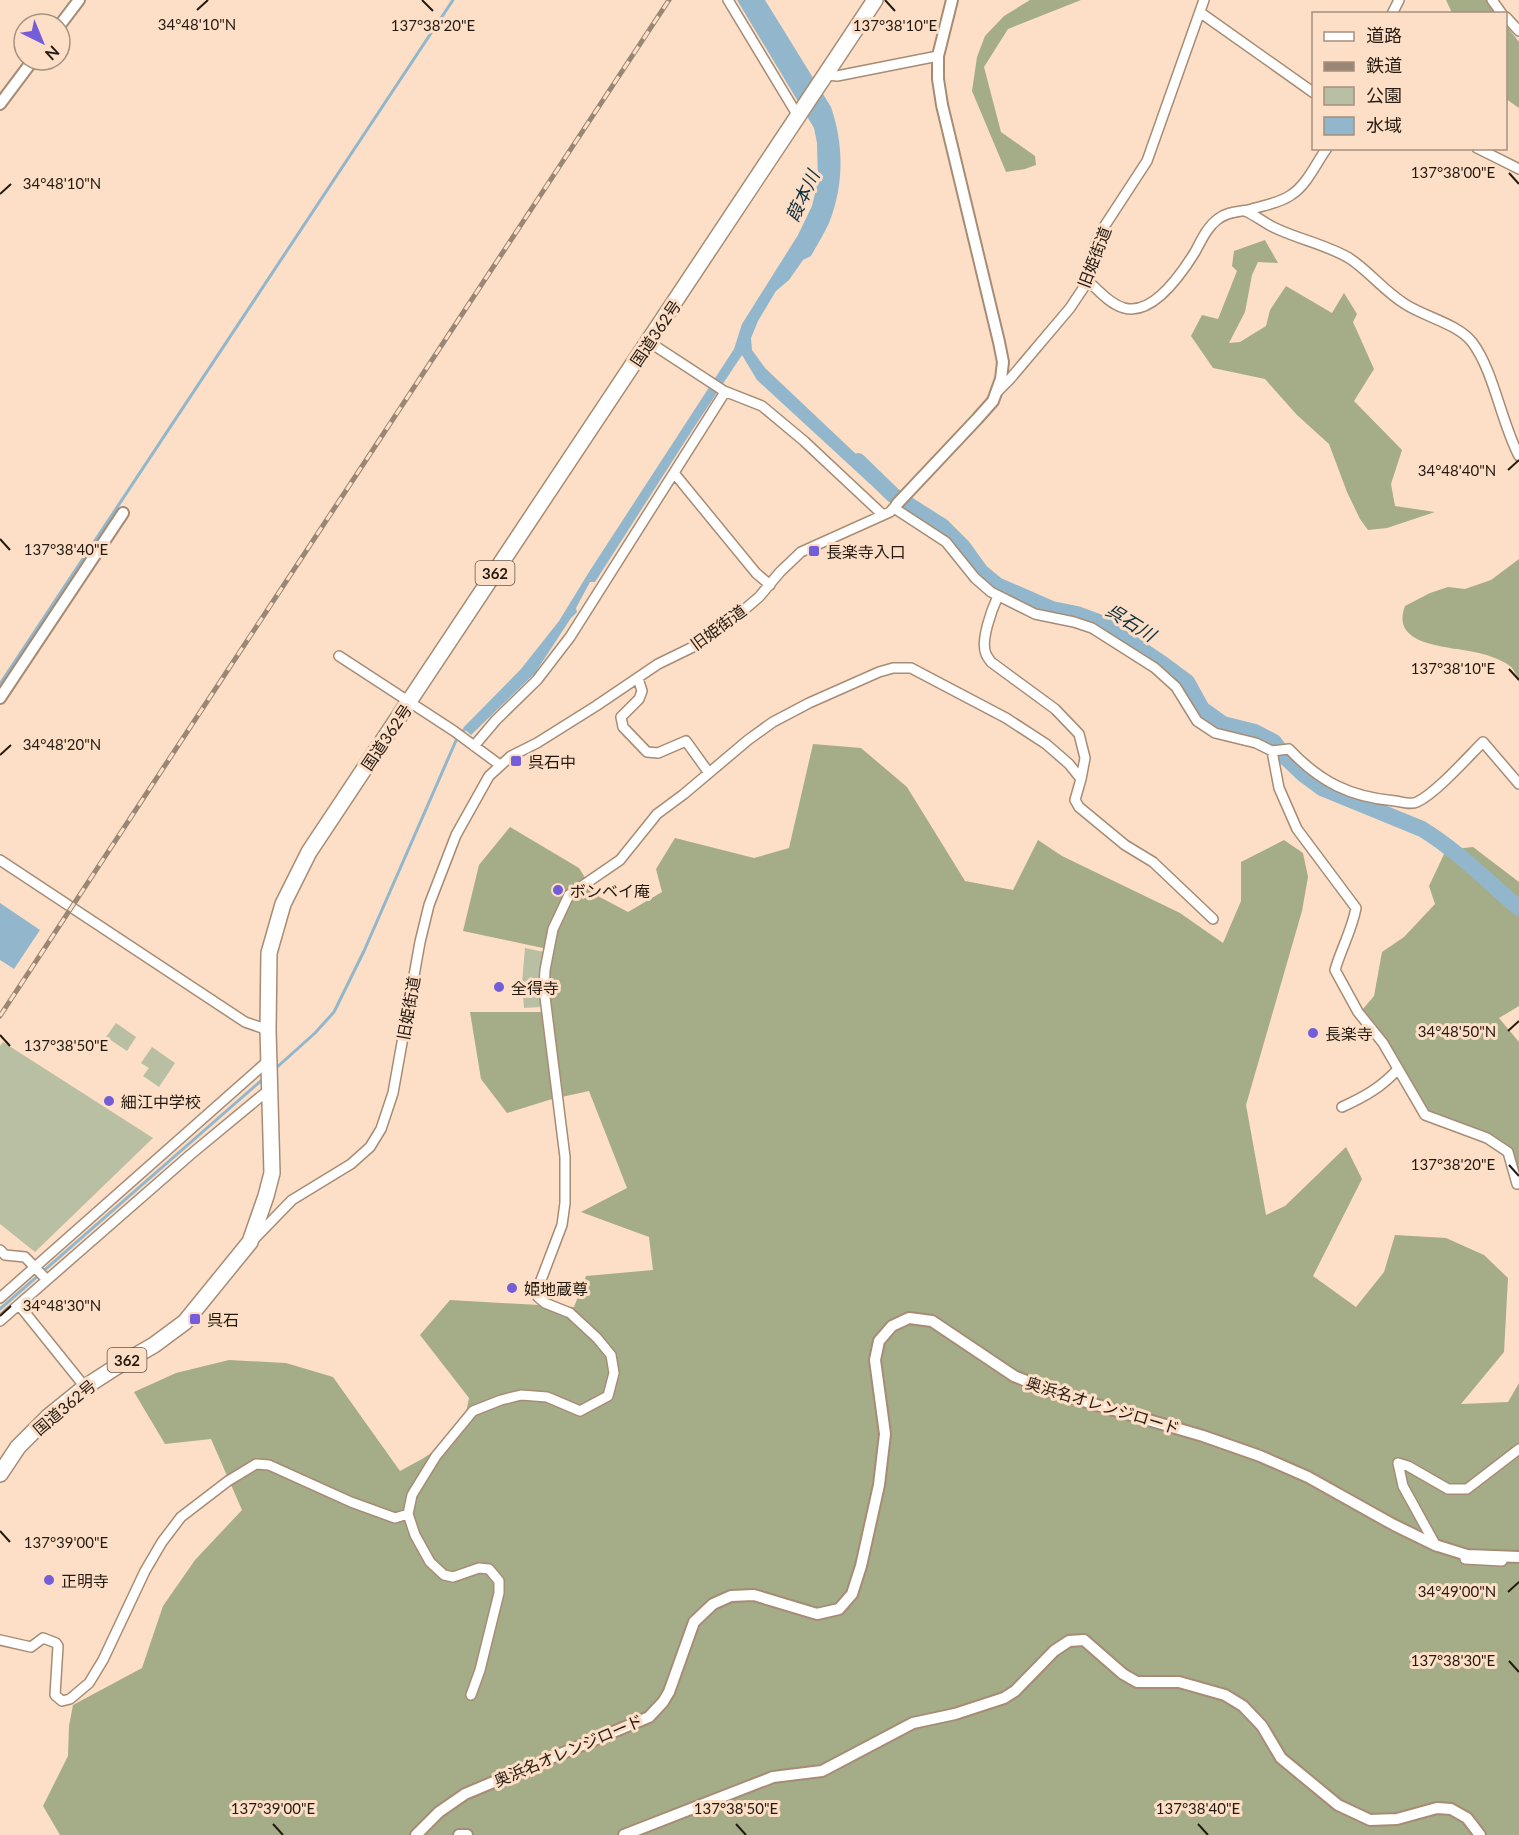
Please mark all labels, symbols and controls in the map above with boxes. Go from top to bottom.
north arrow [12,12,72,72]
legend [1312,12,1507,150]
text: 34°48'10"N [158,15,236,33]
text: 137°38'20"E [391,16,475,34]
text: 137°38'10"E [853,16,937,34]
text: 道路 [1366,24,1402,46]
text: N [42,42,64,64]
text: 鉄道 [1366,54,1402,76]
text: 公園 [1366,84,1402,106]
text: 水域 [1366,114,1402,136]
text: 137°38'00"E [1411,163,1495,181]
water label: 葭本川 [781,165,824,225]
text: 34°48'10"N [23,174,101,192]
street label: 旧姫街道 [1074,224,1114,290]
street label: 国道362号 [626,296,684,370]
text: 34°48'40"N [1418,461,1496,479]
text: 137°38'40"E [24,540,108,558]
place label: 長楽寺入口 [826,542,906,561]
marker: 長楽寺入口 [807,544,821,558]
road number: 362 [476,561,514,585]
water label: 呉石川 [1102,598,1161,647]
street label: 旧姫街道 [687,601,749,653]
text: 137°38'10"E [1411,659,1495,677]
street label: 国道362号 [357,700,415,774]
text: 34°48'20"N [23,735,101,753]
place label: 呉石中 [528,752,576,771]
marker: 呉石中 [509,754,523,768]
place label: ボンベイ庵 [570,881,650,900]
marker: ボンベイ庵 [551,883,565,897]
street label: 旧姫街道 [393,975,423,1041]
place label: 全得寺 [511,978,559,997]
marker: 全得寺 [492,980,506,994]
text: 34°48'50"N [1418,1022,1496,1040]
place label: 長楽寺 [1325,1024,1373,1043]
marker: 長楽寺 [1306,1026,1320,1040]
text: 137°38'50"E [24,1036,108,1054]
place label: 細江中学校 [121,1092,201,1111]
marker: 細江中学校 [102,1094,116,1108]
text: 137°38'20"E [1411,1155,1495,1173]
place label: 姫地蔵尊 [524,1279,588,1298]
marker: 姫地蔵尊 [505,1281,519,1295]
text: 34°48'30"N [23,1296,101,1314]
place label: 呉石 [207,1310,239,1329]
marker: 呉石 [188,1312,202,1326]
road number: 362 [108,1348,146,1372]
street label: 奥浜名オレンジロード [1024,1373,1182,1437]
street label: 国道362号 [29,1375,99,1439]
text: 137°39'00"E [24,1533,108,1551]
place label: 正明寺 [61,1571,109,1590]
marker: 正明寺 [42,1573,56,1587]
text: 34°49'00"N [1418,1582,1496,1600]
text: 137°38'30"E [1411,1651,1495,1669]
street label: 奥浜名オレンジロード [491,1710,645,1790]
text: 137°39'00"E [231,1799,315,1817]
text: 137°38'50"E [694,1799,778,1817]
text: 137°38'40"E [1156,1799,1240,1817]

